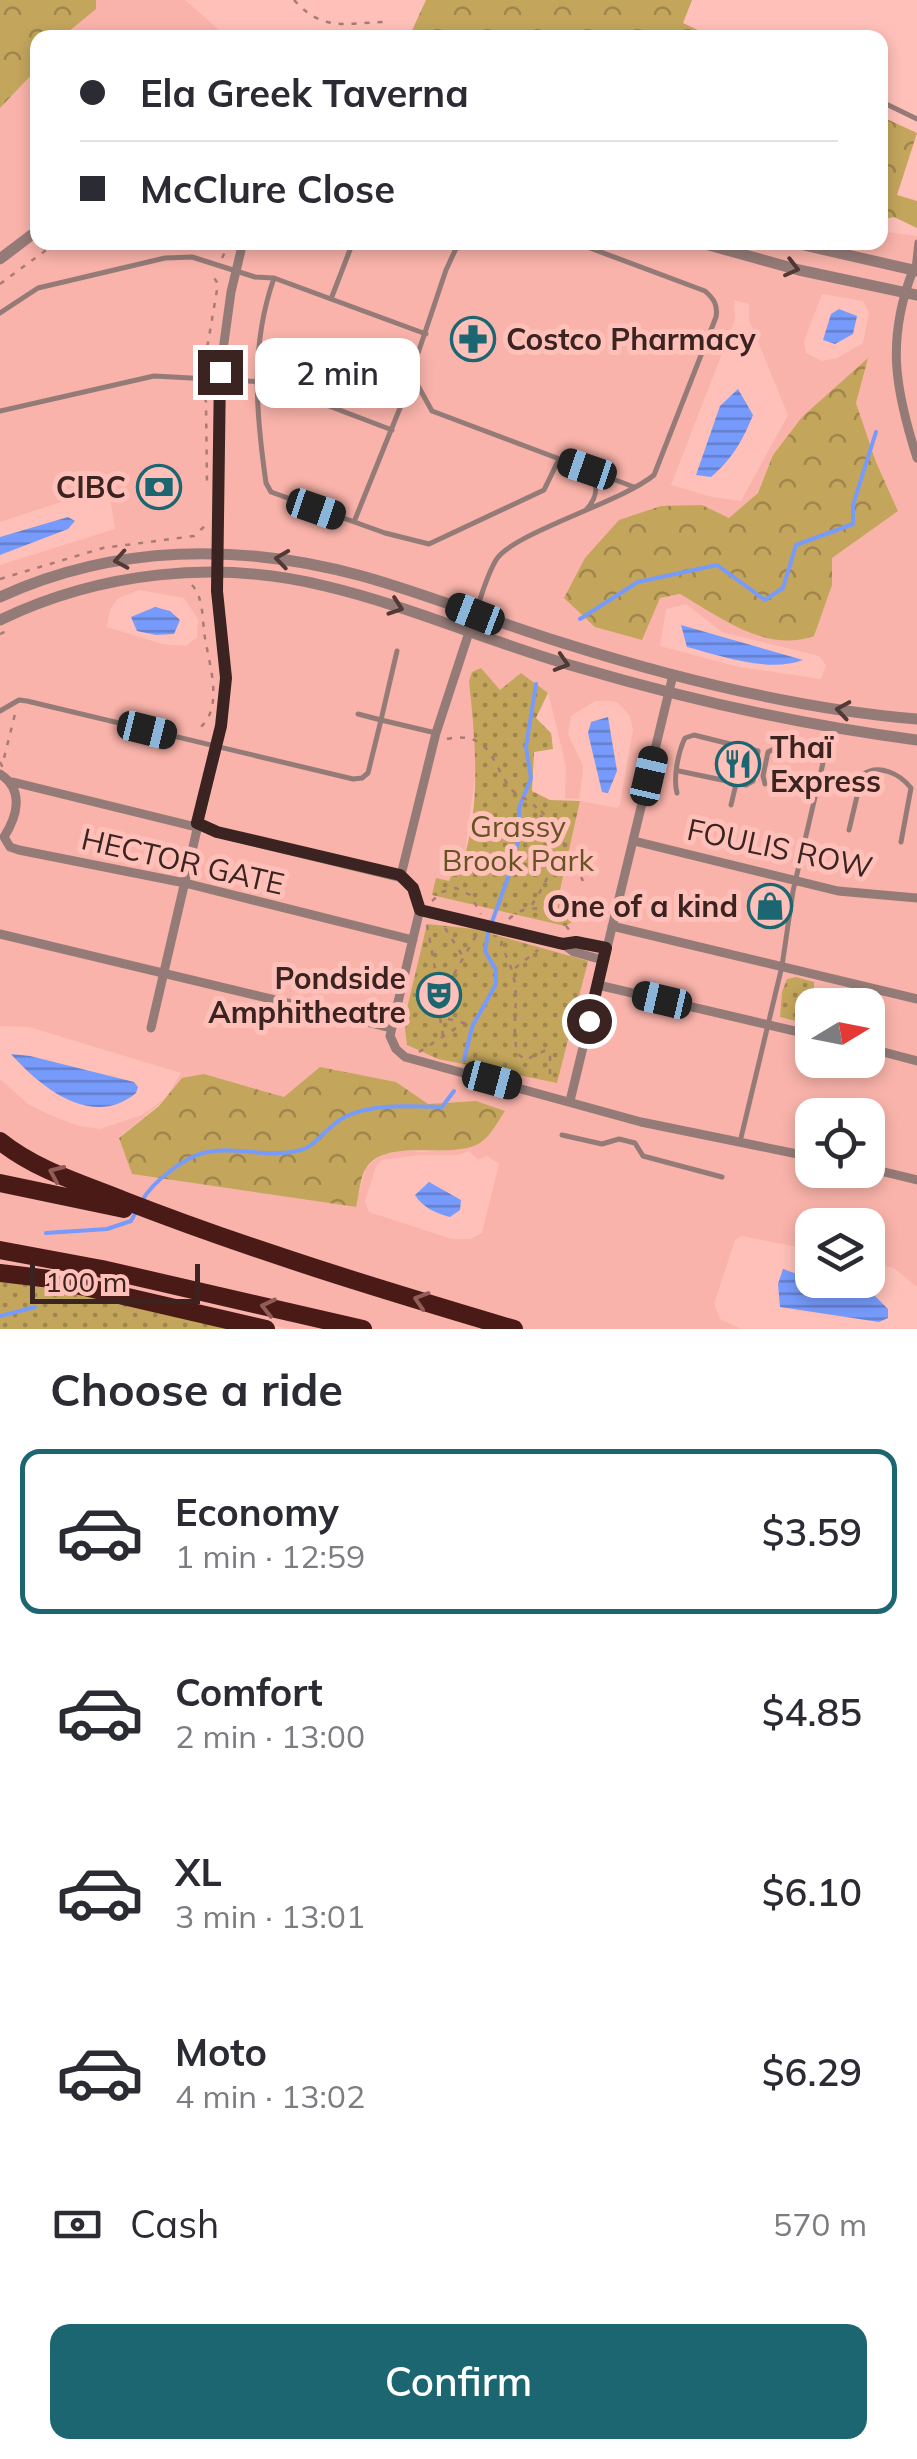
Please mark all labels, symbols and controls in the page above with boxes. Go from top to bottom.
text: Ela Greek Taverna [140,69,469,117]
text: McClure Close [140,165,395,213]
one-way arrow [783,256,800,277]
pharmacy icon: Costco Pharmacy [450,316,496,362]
place label: Costco Pharmacy [506,320,757,358]
callout: 2 min [255,337,420,407]
route end [198,350,243,395]
text: 2 min [296,353,379,393]
car [554,445,620,493]
bank icon: CIBC [136,464,182,510]
place label: CIBC [56,468,126,506]
car [283,485,349,533]
one-way arrow [112,548,129,569]
one-way arrow [274,549,290,570]
car [442,589,508,639]
one-way arrow [387,596,404,616]
one-way arrow [552,651,569,672]
one-way arrow [835,700,852,721]
car [114,708,180,752]
place label: Thaï Express [770,728,881,800]
restaurant icon: Thaï Express [715,741,761,787]
car [628,743,670,809]
park label: Grassy Brook Park [442,807,594,879]
street label: FOULIS ROW [684,810,876,886]
street label: HECTOR GATE [78,819,288,903]
shop icon: One of a kind [747,883,793,929]
place label: One of a kind [547,887,738,925]
place label: Pondside Amphitheatre [208,959,406,1031]
theatre icon: Pondside Amphitheatre [416,972,462,1018]
car [629,979,695,1021]
north arrow [795,988,885,1078]
map controls [795,988,885,1298]
route start [567,999,612,1044]
car [459,1058,525,1102]
button: locate [795,1098,885,1188]
one-way arrow [48,1165,66,1185]
button: layers [795,1208,885,1298]
scale bar [30,1259,200,1304]
text: 100 m [45,1264,127,1299]
one-way arrow [413,1292,430,1312]
one-way arrow [260,1298,277,1319]
text: Choose a ride [50,1361,343,1417]
icon: car [55,1487,145,1577]
text: Economy [175,1488,339,1536]
text: $3.59 [762,1508,862,1556]
text: 1 min · 12:59 [175,1536,365,1576]
icon: car [55,1667,145,1757]
text: Comfort [175,1668,323,1716]
text: $4.85 [762,1688,862,1736]
text: 2 min · 13:00 [175,1716,365,1756]
icon: car [55,1847,145,1937]
text: XL [175,1848,222,1896]
text: $6.10 [762,1868,862,1916]
text: 3 min · 13:01 [175,1896,365,1936]
icon: car [55,2027,145,2117]
text: Moto [175,2028,267,2076]
text: $6.29 [762,2048,862,2096]
text: 4 min · 13:02 [175,2076,365,2116]
icon: cash [50,2197,105,2252]
text: Cash [130,2200,219,2248]
text: 570 m [773,2204,867,2244]
button: Confirm [50,2324,867,2439]

